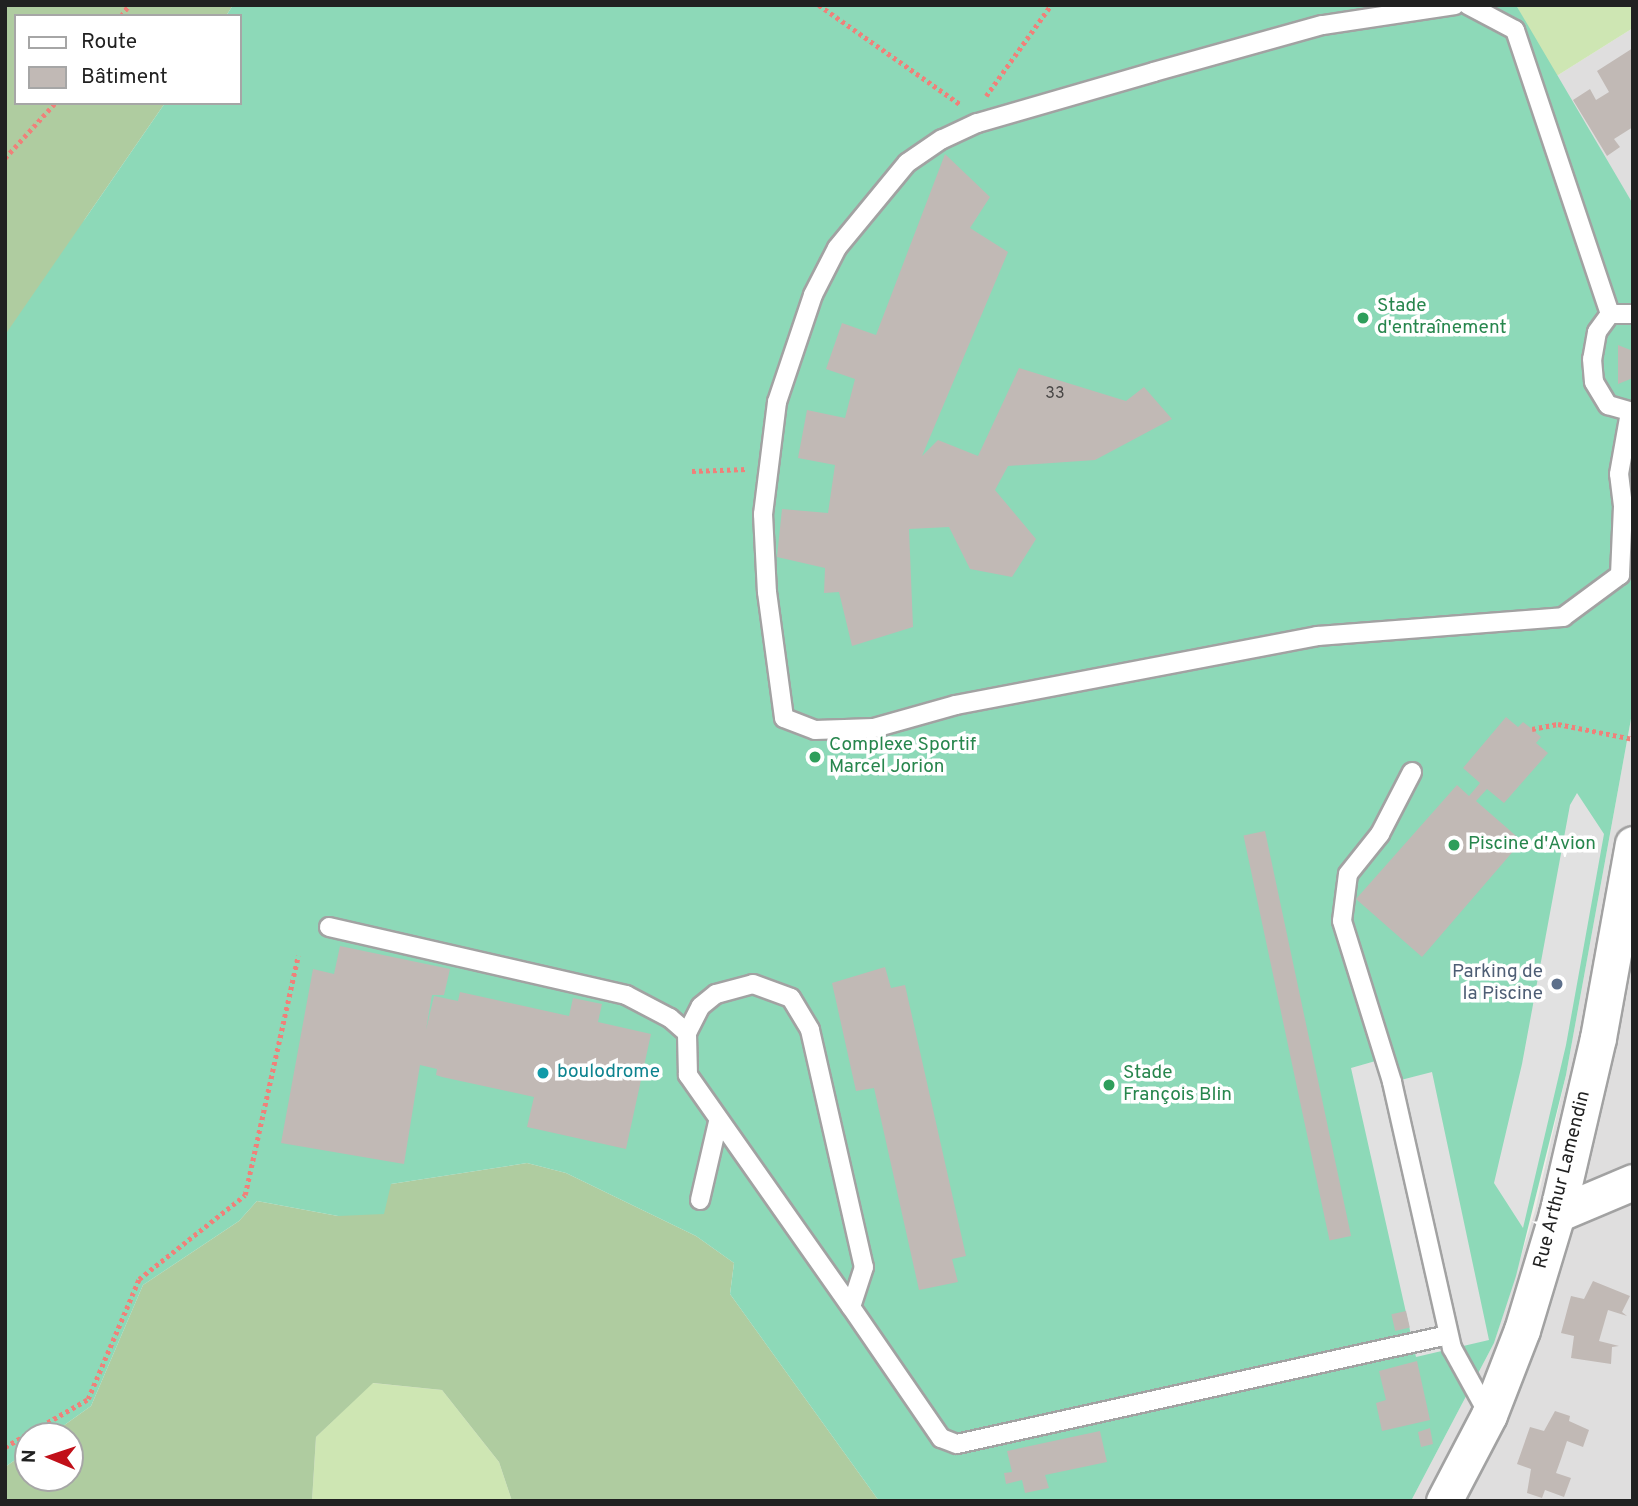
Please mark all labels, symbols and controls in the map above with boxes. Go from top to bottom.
legend [14,14,242,105]
text: Route [81,29,137,56]
text: Bâtiment [81,64,168,91]
place label: Stade d'entraînement [1377,296,1507,340]
marker: Stade d'entraînement [1355,310,1371,326]
house number: 33 [1045,384,1065,404]
place label: Complexe Sportif Marcel Jorion [829,735,976,779]
marker: Complexe Sportif Marcel Jorion [807,749,823,765]
place label: Piscine d'Avion [1468,834,1596,856]
marker: Piscine d'Avion [1446,837,1462,853]
place label: Parking de la Piscine [1452,962,1543,1006]
marker: Parking de la Piscine [1549,976,1565,992]
place label: boulodrome [557,1062,660,1084]
place label: Stade François Blin [1123,1063,1232,1107]
marker: boulodrome [535,1065,551,1081]
marker: Stade François Blin [1101,1077,1117,1093]
street label: Rue Arthur Lamendin [1530,1088,1596,1272]
north arrow [14,1422,84,1492]
text: N [18,1449,42,1464]

